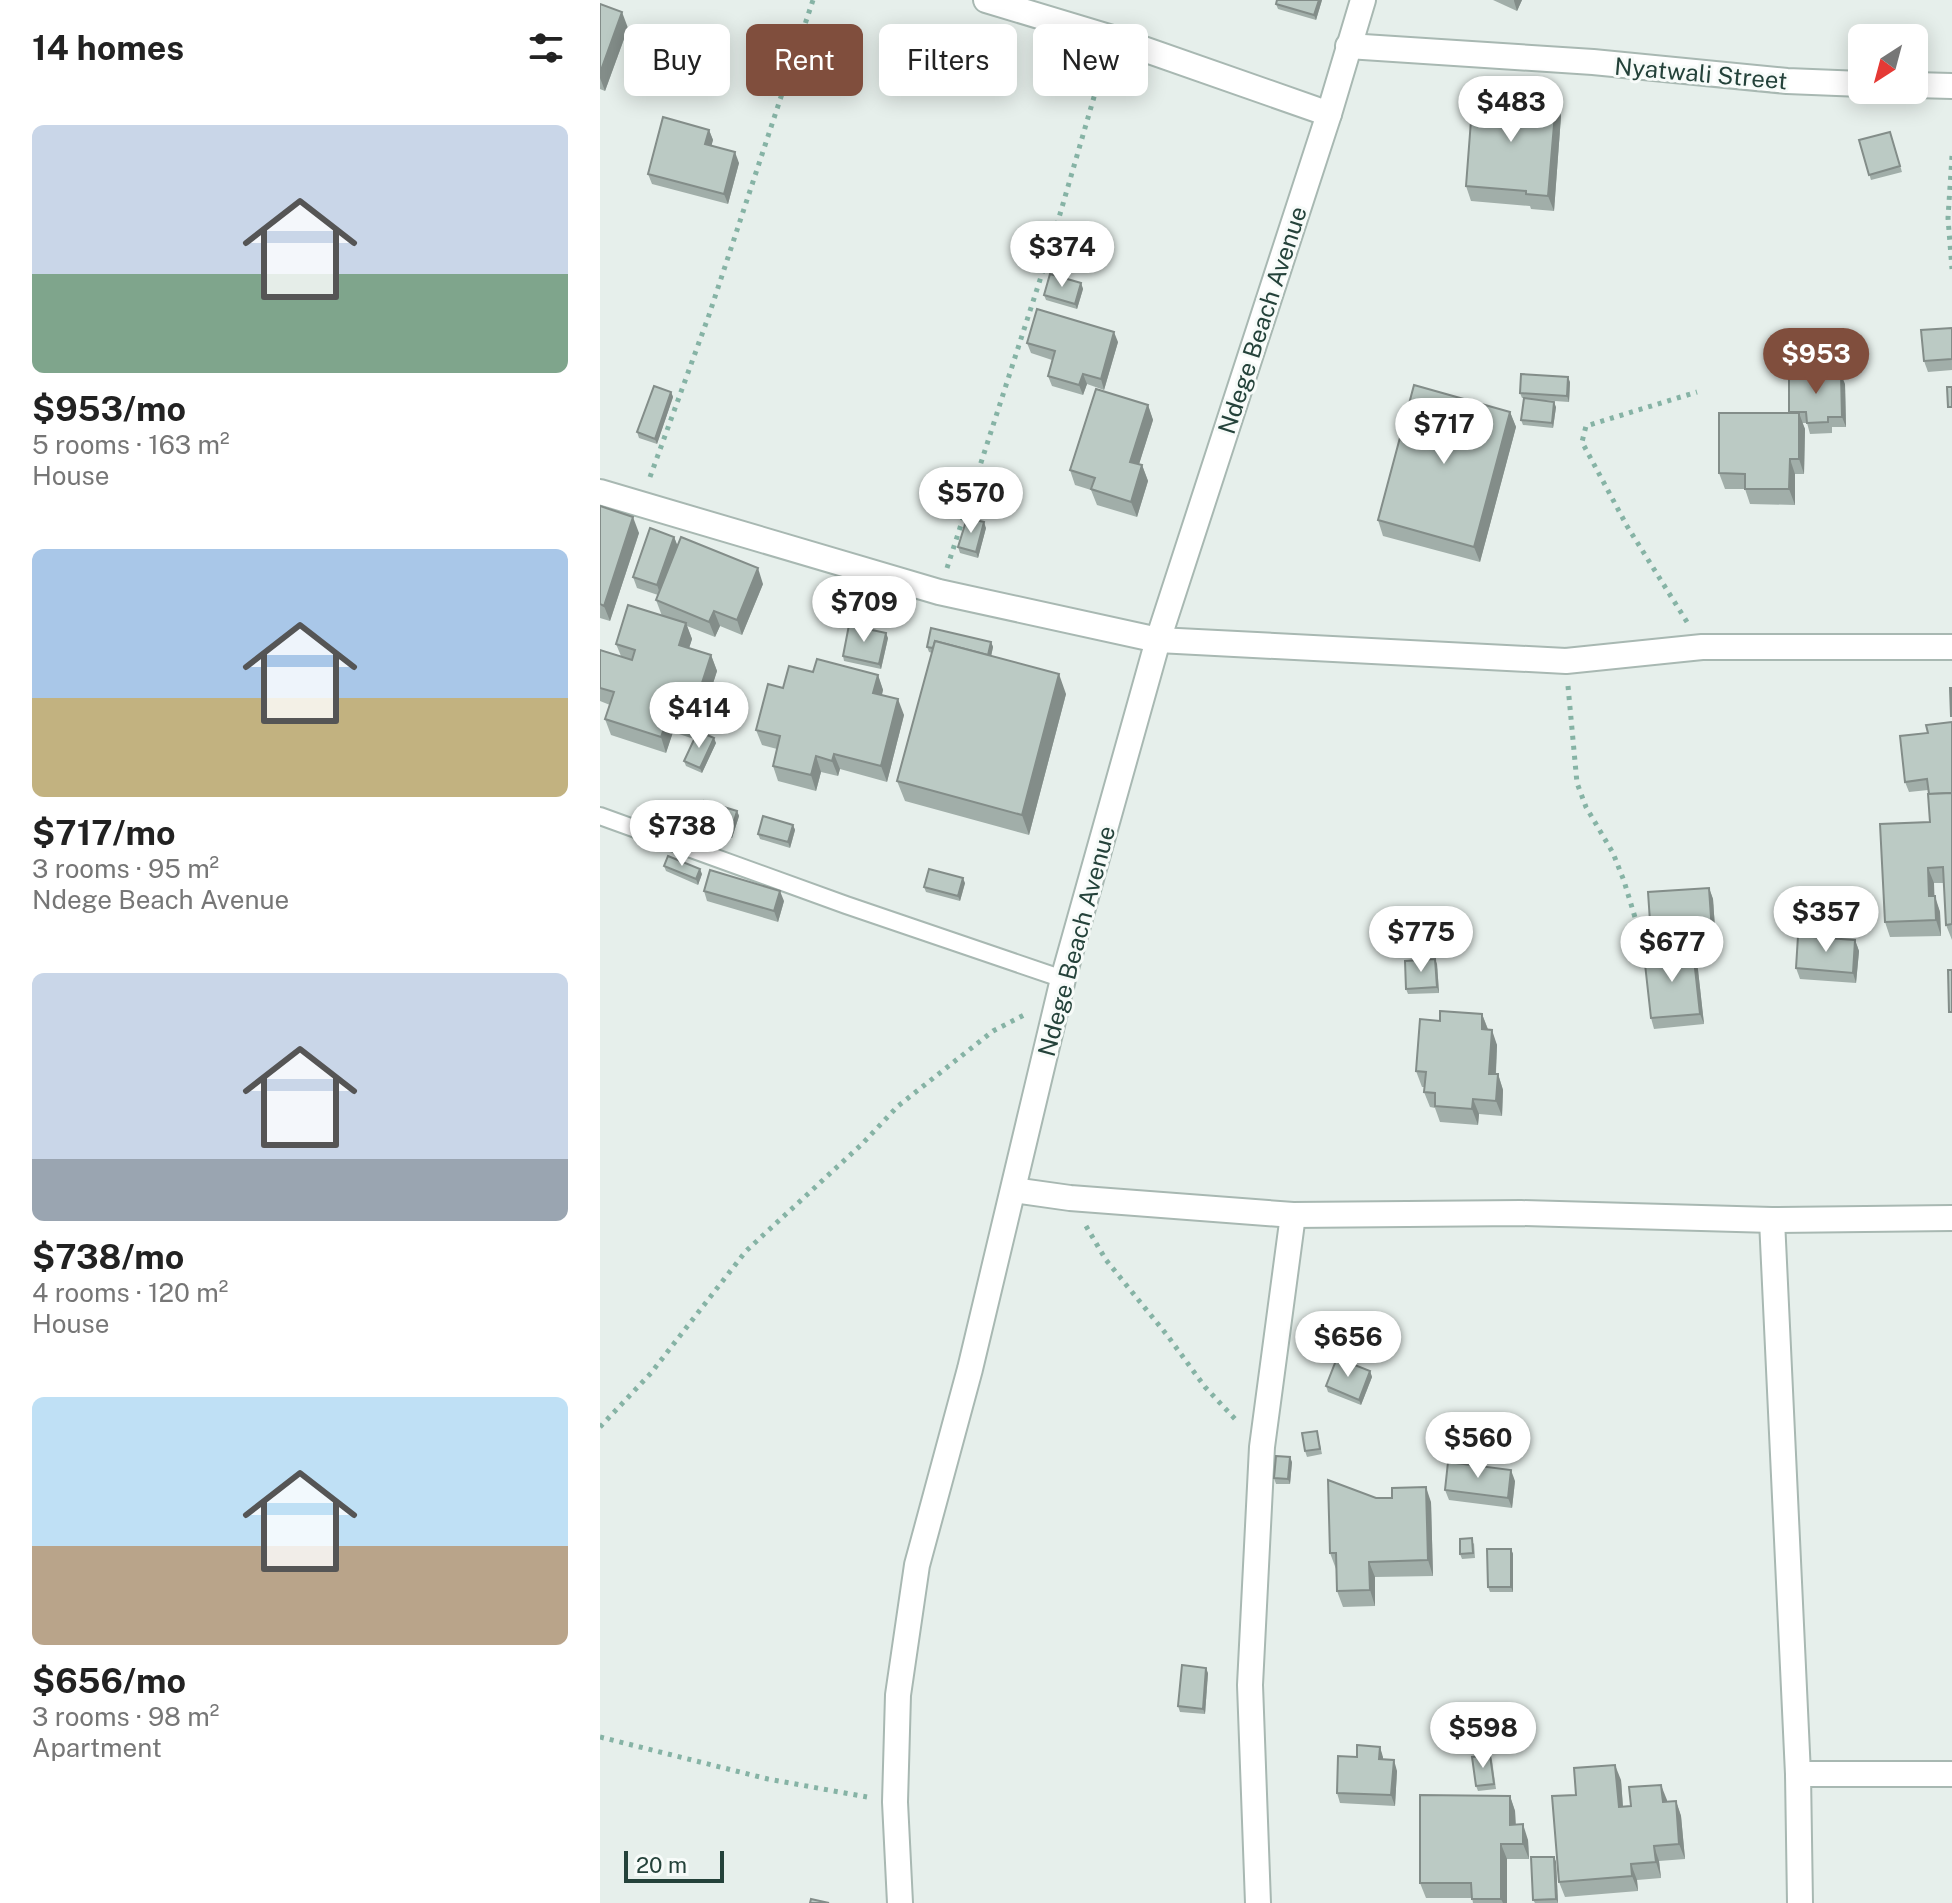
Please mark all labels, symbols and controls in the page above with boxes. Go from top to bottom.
chip: Buy [624,24,730,96]
chip: Rent [746,24,863,96]
chip: Filters [879,24,1017,96]
chip: New [1033,24,1148,96]
north arrow [1848,24,1928,104]
map controls [1848,24,1928,104]
icon: filters [524,26,568,70]
text: 14 homes [32,28,184,68]
street label: Nyatwali Street [1613,51,1789,95]
pin: $483 [1464,76,1558,144]
text: $483 [1476,86,1546,117]
icon: home [228,177,372,321]
street label: Ndege Beach Avenue [1212,203,1312,437]
pin: $374 [1015,221,1109,289]
text: $374 [1028,231,1096,262]
pin: $953 [1769,328,1863,396]
text: $953 [1781,338,1851,369]
text: $953/mo [32,389,186,429]
pin: $717 [1397,398,1491,466]
text: $717 [1413,408,1475,439]
text: 5 rooms · 163 m² [32,429,230,460]
text: House [32,460,109,491]
pin: $570 [924,467,1018,535]
text: $570 [937,477,1005,508]
pin: $709 [817,576,911,644]
text: $709 [830,586,898,617]
icon: home [228,601,372,745]
pin: $414 [652,682,746,750]
text: $414 [668,692,730,723]
pin: $738 [635,800,729,868]
text: $738 [648,810,716,841]
text: $717/mo [32,813,176,853]
street label: Ndege Beach Avenue [1032,823,1120,1059]
text: 3 rooms · 95 m² [32,853,219,884]
text: Ndege Beach Avenue [32,884,289,915]
pin: $357 [1779,886,1873,954]
text: $357 [1792,896,1860,927]
pin: $775 [1374,906,1468,974]
text: $775 [1387,916,1455,947]
pin: $677 [1625,916,1719,984]
text: $677 [1638,926,1706,957]
icon: home [228,1025,372,1169]
text: $738/mo [32,1237,184,1277]
text: 4 rooms · 120 m² [32,1277,228,1308]
text: House [32,1308,109,1339]
pin: $656 [1301,1311,1395,1379]
text: $656 [1313,1321,1383,1352]
pin: $560 [1431,1412,1525,1480]
text: $560 [1443,1422,1513,1453]
icon: home [228,1449,372,1593]
text: $656/mo [32,1661,186,1701]
text: 3 rooms · 98 m² [32,1701,219,1732]
pin: $598 [1436,1702,1530,1770]
text: $598 [1448,1712,1518,1743]
text: Apartment [32,1732,162,1763]
scale bar [624,1847,724,1883]
text: 20 m [636,1852,687,1878]

